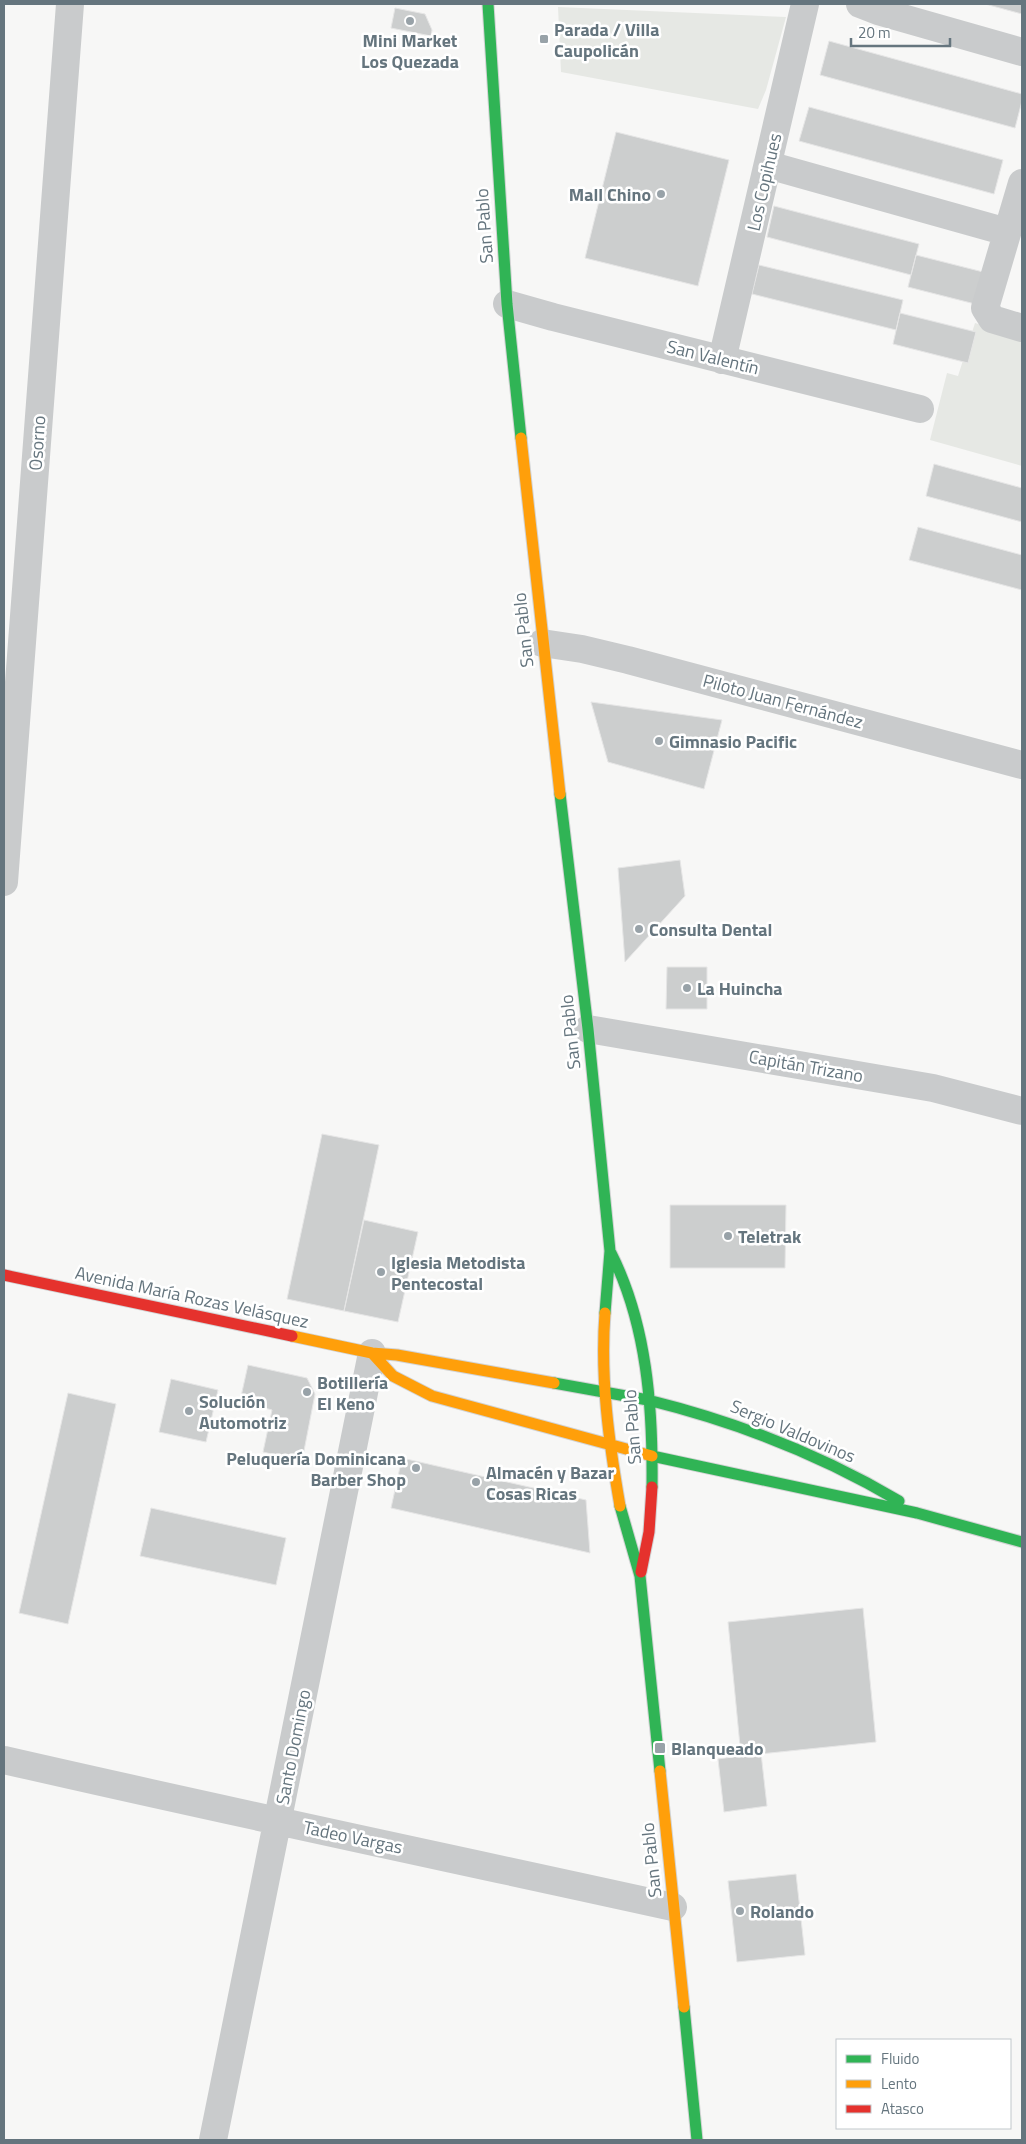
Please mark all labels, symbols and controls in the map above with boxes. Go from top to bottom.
marker: Mini Market Los Quezada [404,15,416,27]
scale bar [851,15,950,47]
place label: Parada / Villa Caupolicán [554,16,659,64]
text: 20 m [858,21,891,44]
place label: Mini Market Los Quezada [361,27,459,75]
marker: Parada / Villa Caupolicán [538,33,550,45]
street label: Los Copihues [740,130,788,234]
place label: Mall Chino [569,181,651,208]
street label: San Pablo [468,188,500,264]
marker: Mall Chino [655,188,667,200]
street label: San Valentín [664,333,762,381]
street label: Osorno [22,415,52,471]
street label: San Pablo [506,591,540,669]
street label: Piloto Juan Fernández [700,667,866,735]
place label: Gimnasio Pacific [669,728,797,755]
marker: Gimnasio Pacific [653,735,665,747]
place label: Consulta Dental [649,916,772,943]
marker: Consulta Dental [633,923,645,935]
place label: La Huincha [697,975,783,1002]
marker: La Huincha [681,982,693,994]
street label: San Pablo [553,993,587,1071]
street label: Capitán Trizano [747,1043,865,1089]
place label: Teletrak [738,1223,802,1250]
marker: Teletrak [722,1230,734,1242]
place label: Iglesia Metodista Pentecostal [391,1249,525,1297]
street label: Avenida María Rozas Velásquez [73,1259,311,1335]
marker: Iglesia Metodista Pentecostal [375,1266,387,1278]
place label: Botillería El Keno [317,1369,388,1417]
marker: Botillería El Keno [301,1386,313,1398]
place label: Solución Automotriz [199,1388,287,1436]
street label: San Pablo [616,1389,648,1465]
street label: Sergio Valdovinos [726,1392,860,1470]
marker: Solución Automotriz [183,1405,195,1417]
place label: Peluquería Dominicana Barber Shop [226,1445,406,1493]
place label: Almacén y Bazar Cosas Ricas [486,1459,615,1507]
marker: Peluquería Dominicana Barber Shop [410,1462,422,1474]
marker: Almacén y Bazar Cosas Ricas [470,1476,482,1488]
street label: Santo Domingo [269,1687,317,1807]
place label: Blanqueado [671,1735,764,1762]
marker: Blanqueado [653,1741,667,1755]
street label: Tadeo Vargas [301,1813,405,1861]
street label: San Pablo [634,1821,668,1899]
place label: Rolando [750,1898,814,1925]
marker: Rolando [734,1905,746,1917]
legend [836,2039,1011,2129]
text: Fluido [881,2047,920,2070]
text: Lento [881,2072,917,2095]
text: Atasco [881,2097,924,2120]

